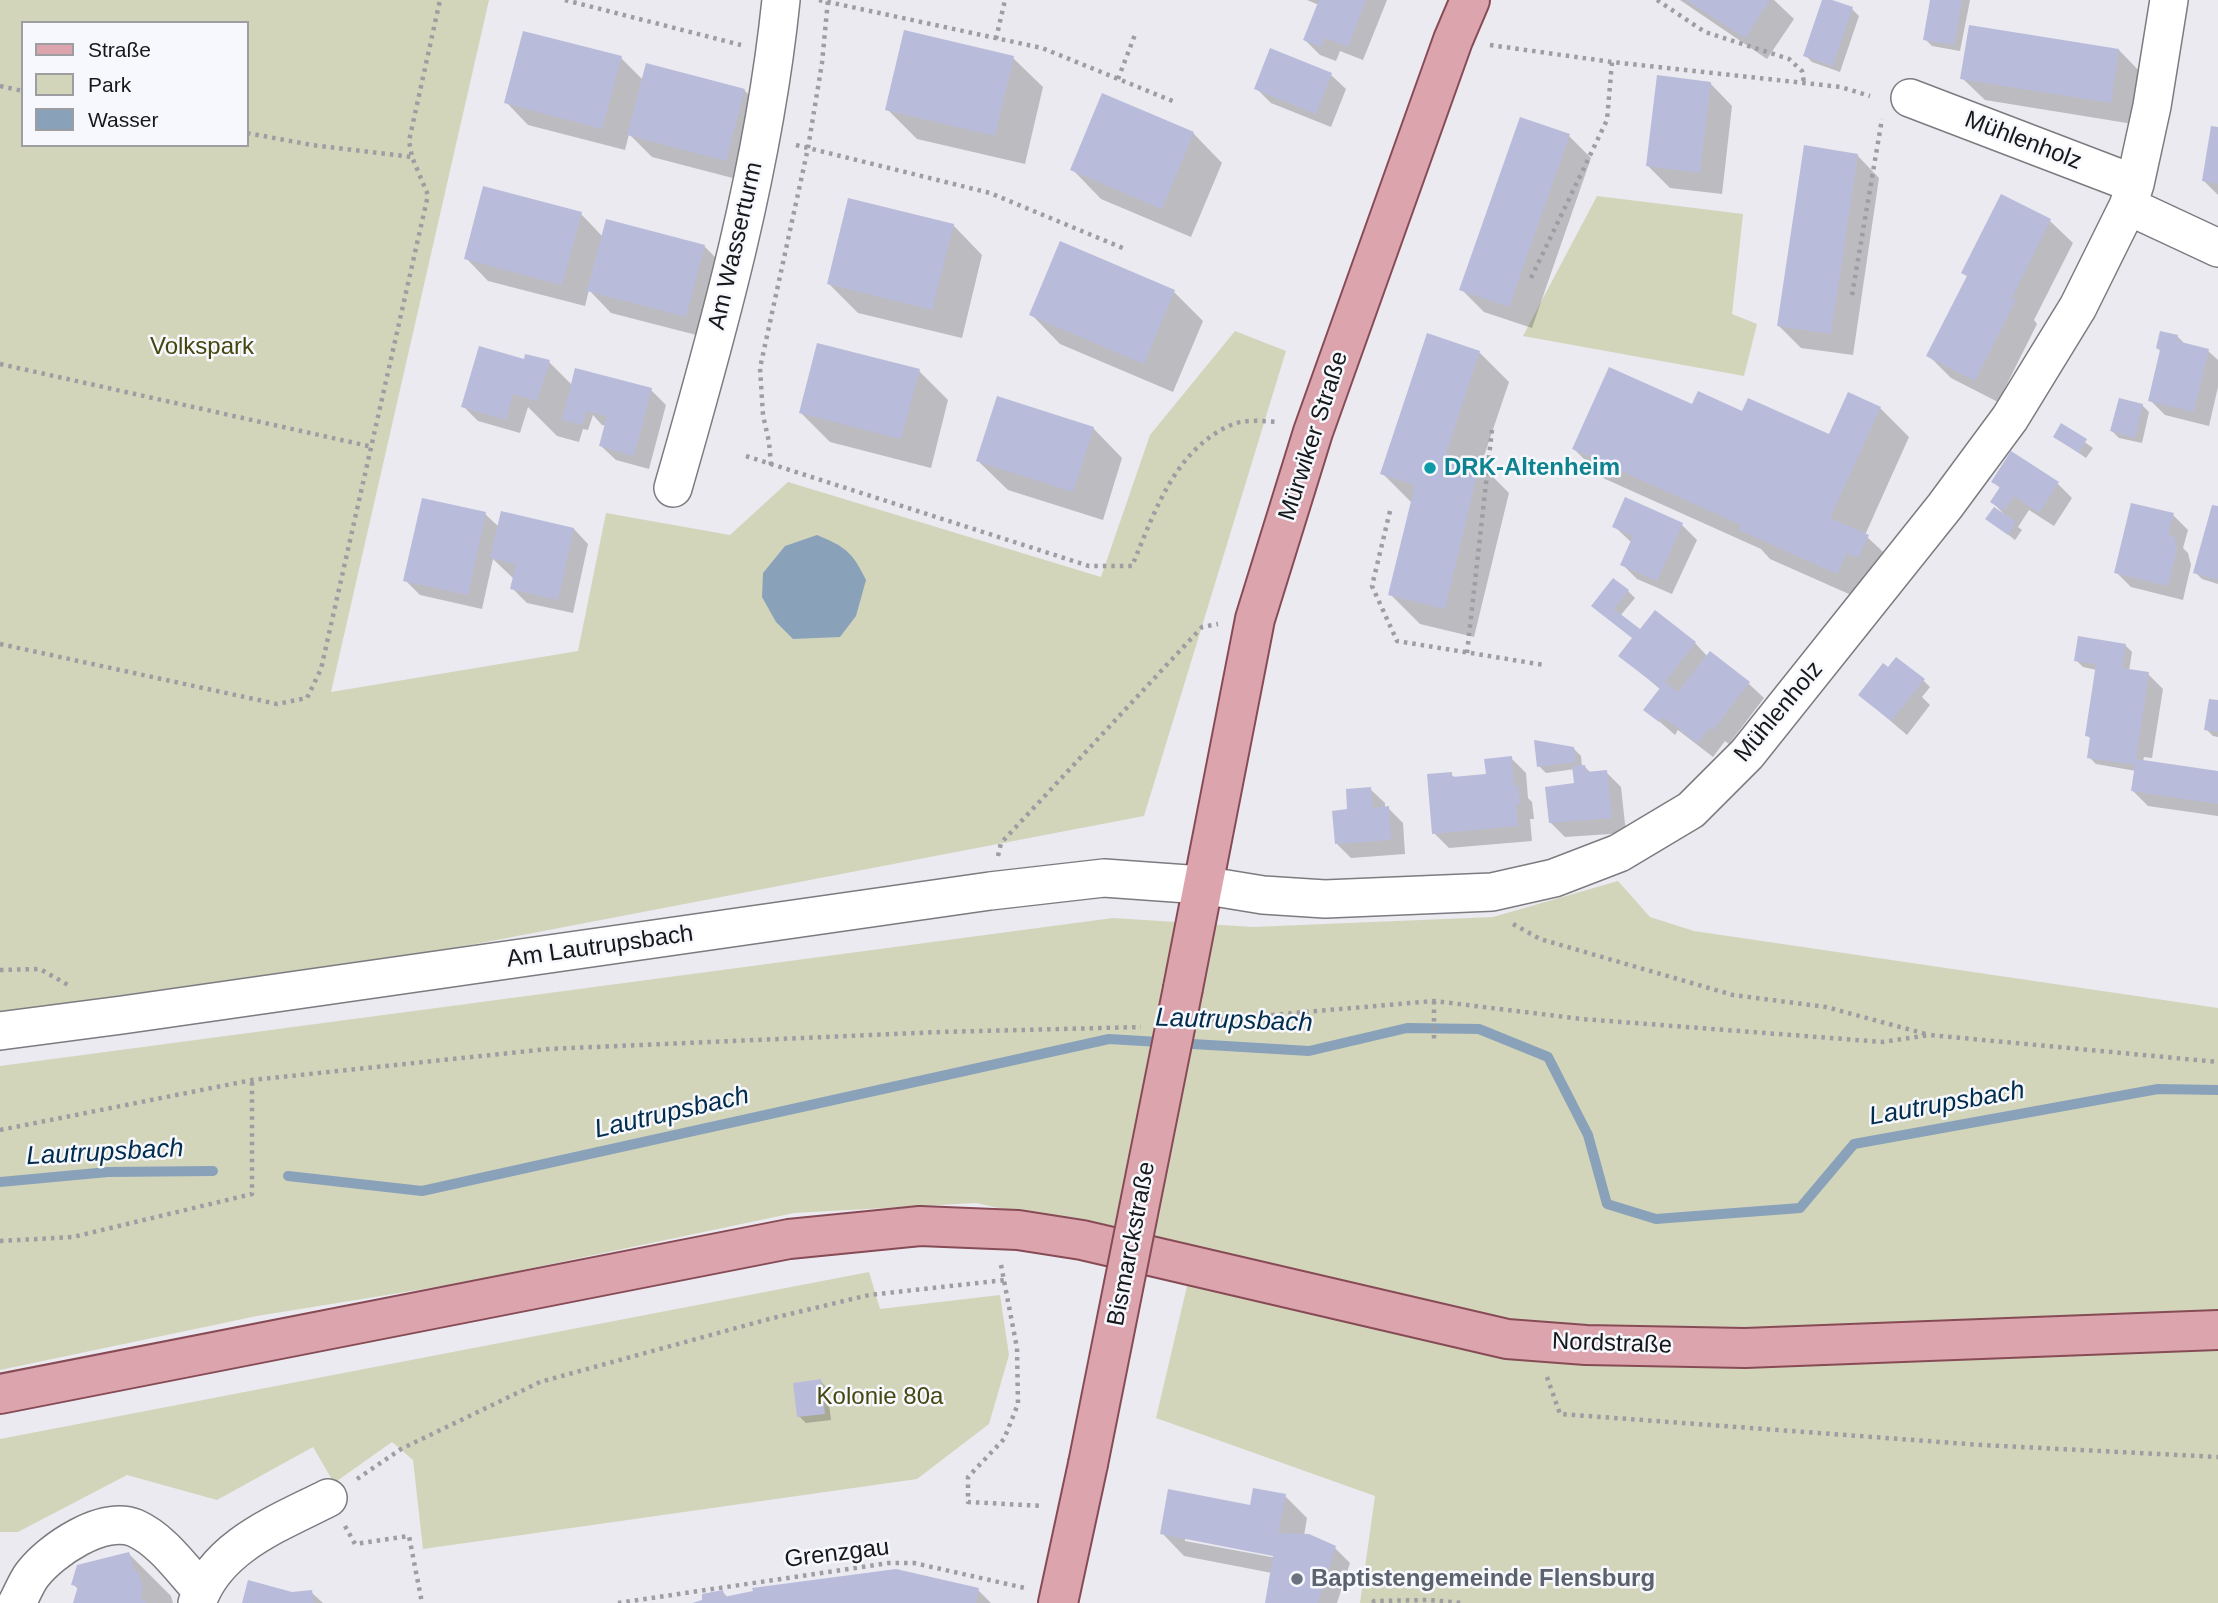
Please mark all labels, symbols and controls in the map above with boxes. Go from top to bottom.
legend [21,21,248,147]
text: Straße [88,38,151,61]
text: Park [88,73,131,96]
street label: Mühlenholz [1961,106,2085,176]
text: Wasser [88,108,158,131]
street label: Am Wasserturm [703,159,769,333]
park label: Volkspark [150,333,254,361]
street label: Mürwiker Straße [1273,348,1355,524]
place label: DRK-Altenheim [1444,454,1620,482]
marker: DRK-Altenheim [1422,460,1438,476]
street label: Mühlenholz [1729,656,1829,768]
street label: Am Lautrupsbach [505,920,695,974]
water label: Lautrupsbach [1155,1003,1313,1039]
water label: Lautrupsbach [1867,1075,2027,1133]
water label: Lautrupsbach [592,1080,752,1146]
water label: Lautrupsbach [26,1133,184,1173]
street label: Bismarckstraße [1102,1159,1162,1329]
street label: Nordstraße [1552,1328,1672,1360]
park label: Kolonie 80a [817,1383,943,1411]
street label: Grenzgau [783,1533,891,1575]
place label: Baptistengemeinde Flensburg [1311,1565,1655,1593]
marker: Baptistengemeinde Flensburg [1289,1571,1305,1587]

